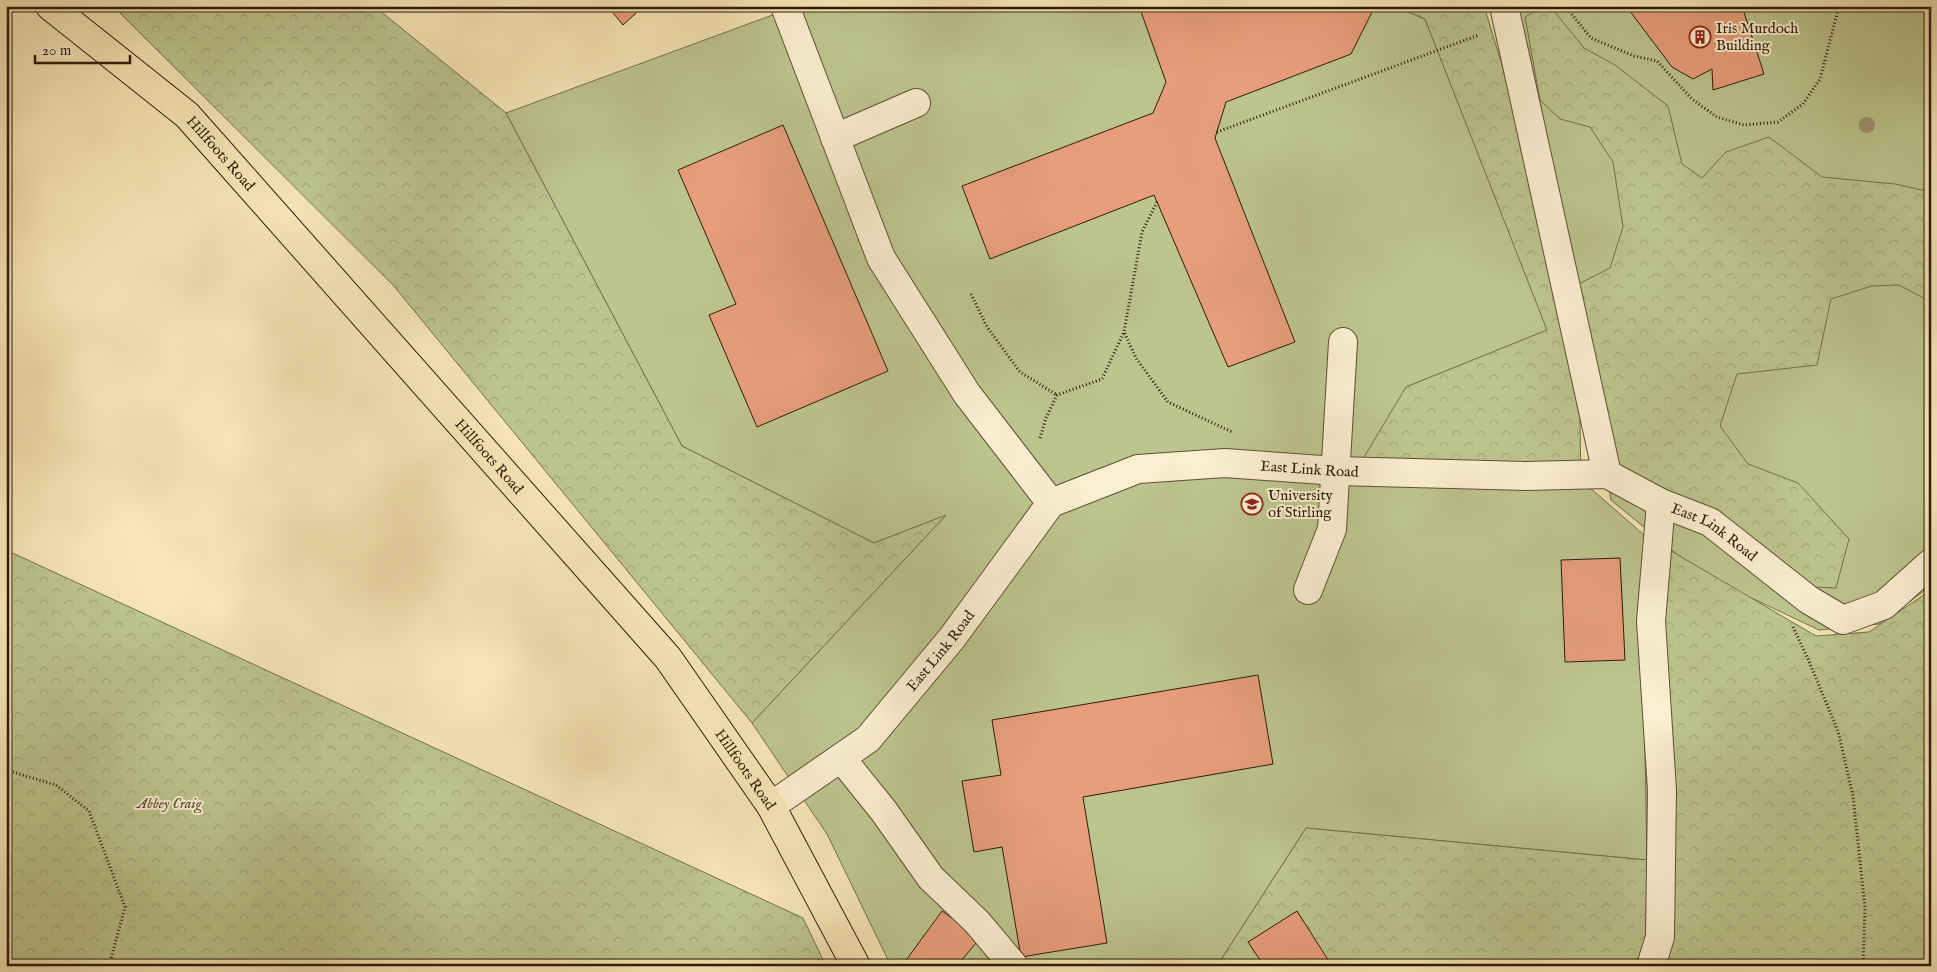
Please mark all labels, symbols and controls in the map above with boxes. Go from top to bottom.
place label: Iris Murdoch Building [1716,19,1798,55]
building icon: Iris Murdoch Building [1688,25,1712,49]
scale bar [35,32,130,64]
text: 20 m [42,41,72,60]
street label: Hillfoots Road [182,112,260,195]
street label: Hillfoots Road [451,415,528,499]
street label: East Link Road [1260,456,1360,481]
place label: University of Stirling [1268,486,1334,522]
school or university icon: University of Stirling [1240,492,1264,516]
street label: East Link Road [1669,498,1762,566]
street label: East Link Road [902,606,979,695]
street label: Hillfoots Road [711,725,781,814]
park label: Abbey Craig [135,794,203,814]

